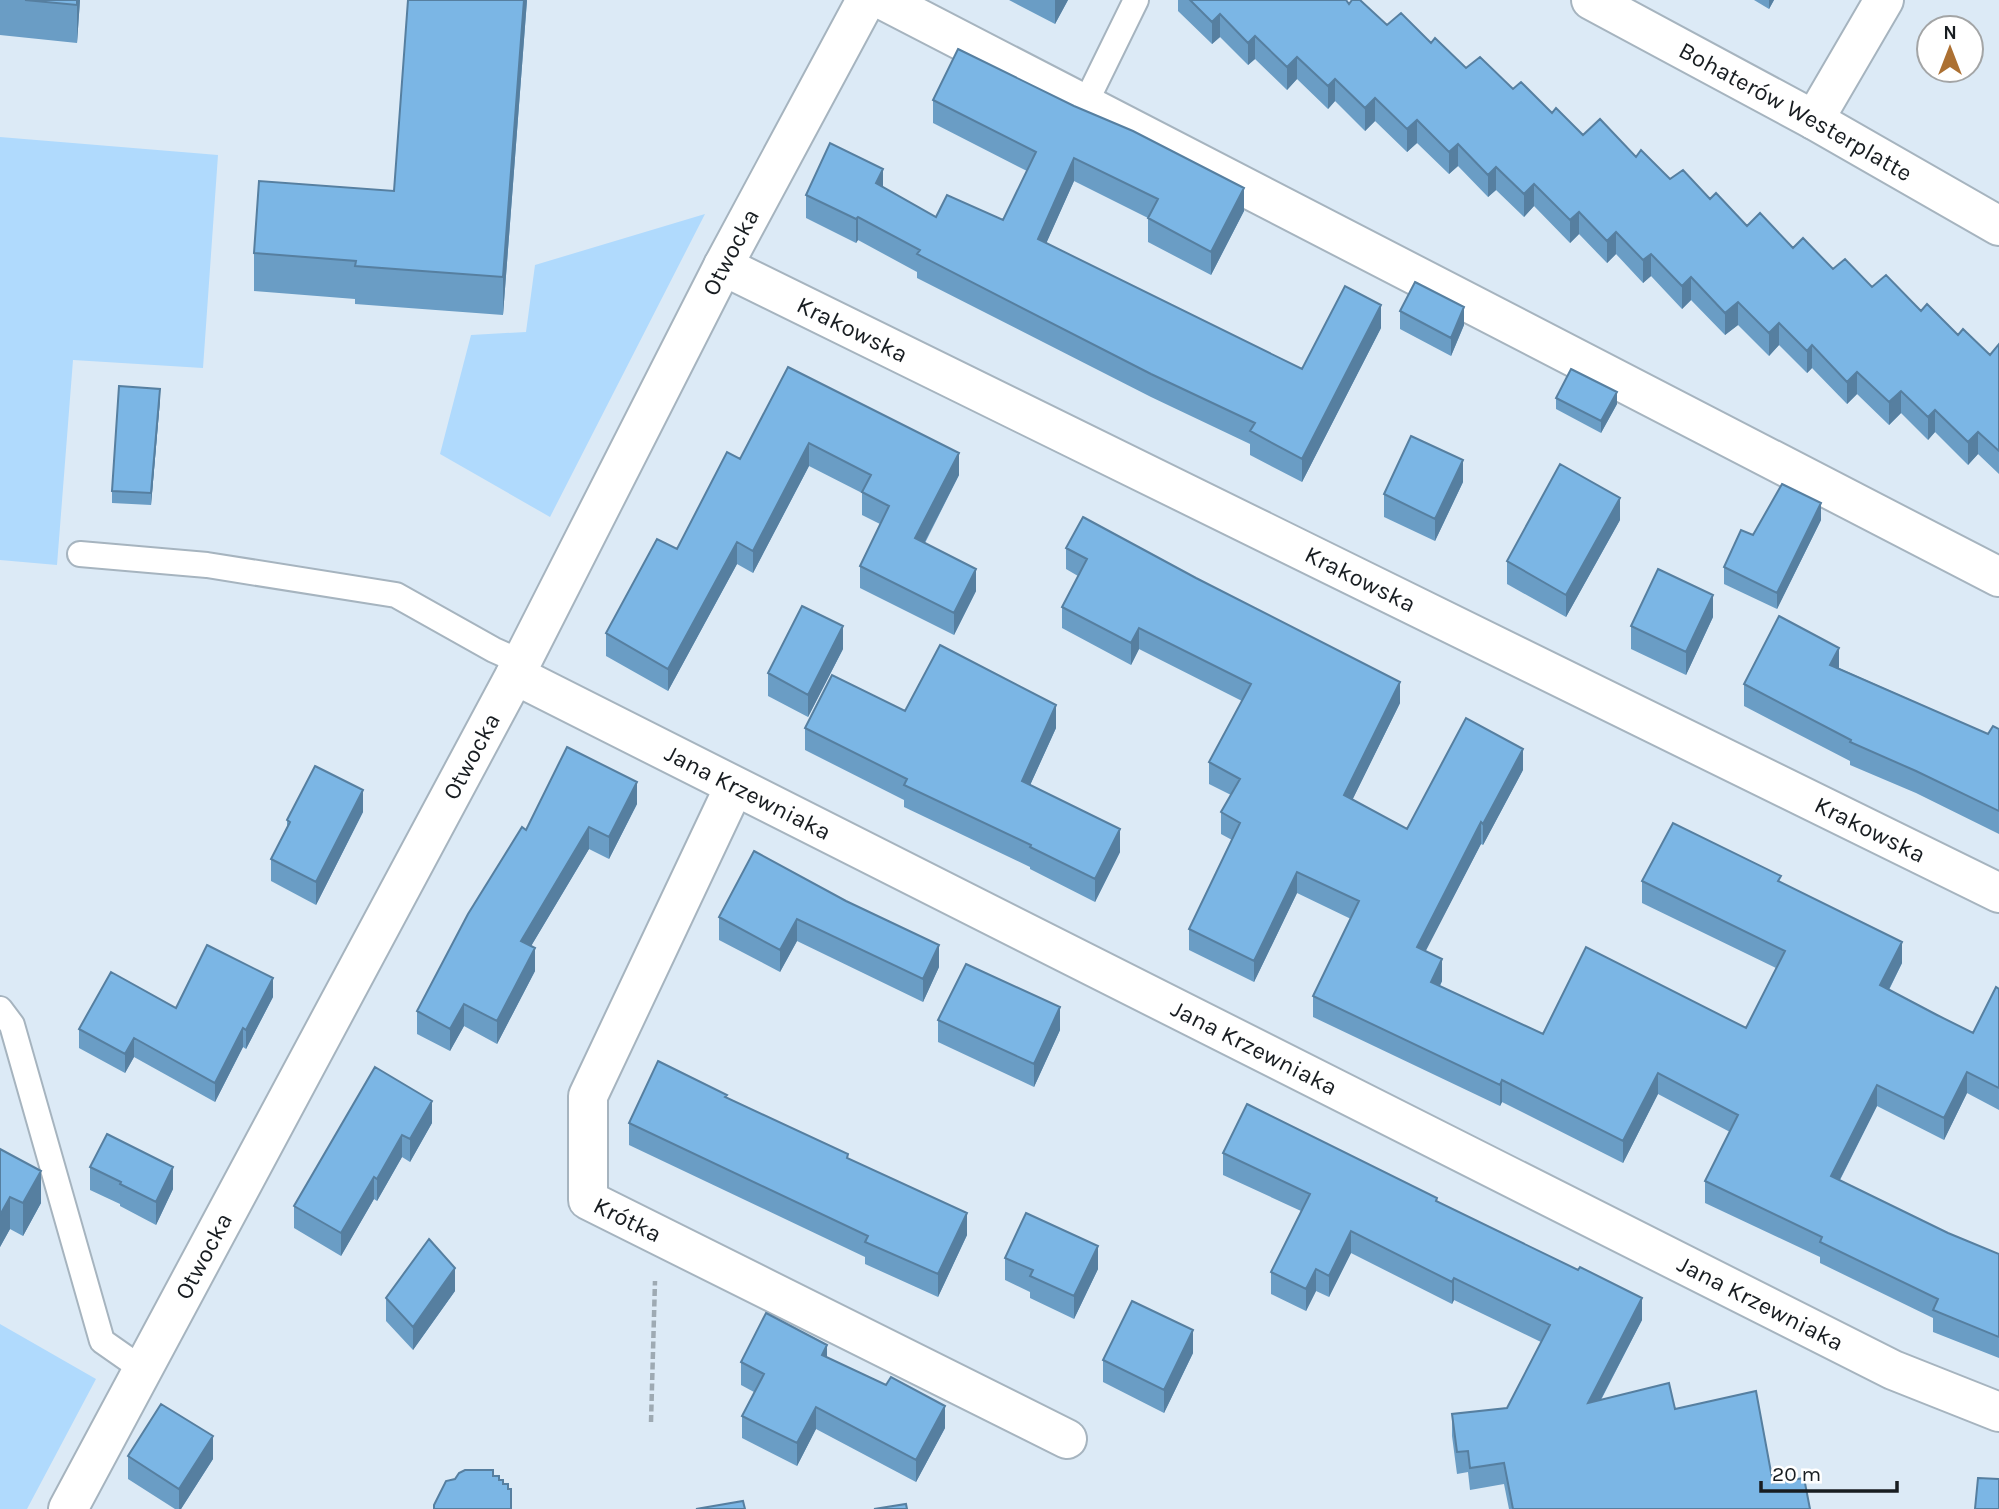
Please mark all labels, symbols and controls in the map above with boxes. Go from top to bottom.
north arrow [1915,14,1985,84]
text: N [1943,22,1957,44]
street label: Bohaterów Westerplatte [1674,36,1917,187]
street label: Otwocka [696,204,765,300]
street label: Krakowska [792,290,912,369]
street label: Krakowska [1300,540,1420,618]
street label: Otwocka [437,708,506,804]
street label: Jana Krzewniaka [660,739,836,846]
street label: Krakowska [1810,791,1930,869]
street label: Jana Krzewniaka [1167,994,1342,1101]
street label: Krótka [589,1191,666,1248]
street label: Otwocka [169,1208,238,1304]
street label: Jana Krzewniaka [1673,1250,1848,1357]
scale bar [1761,1450,1898,1494]
text: 20 m [1772,1462,1821,1486]

